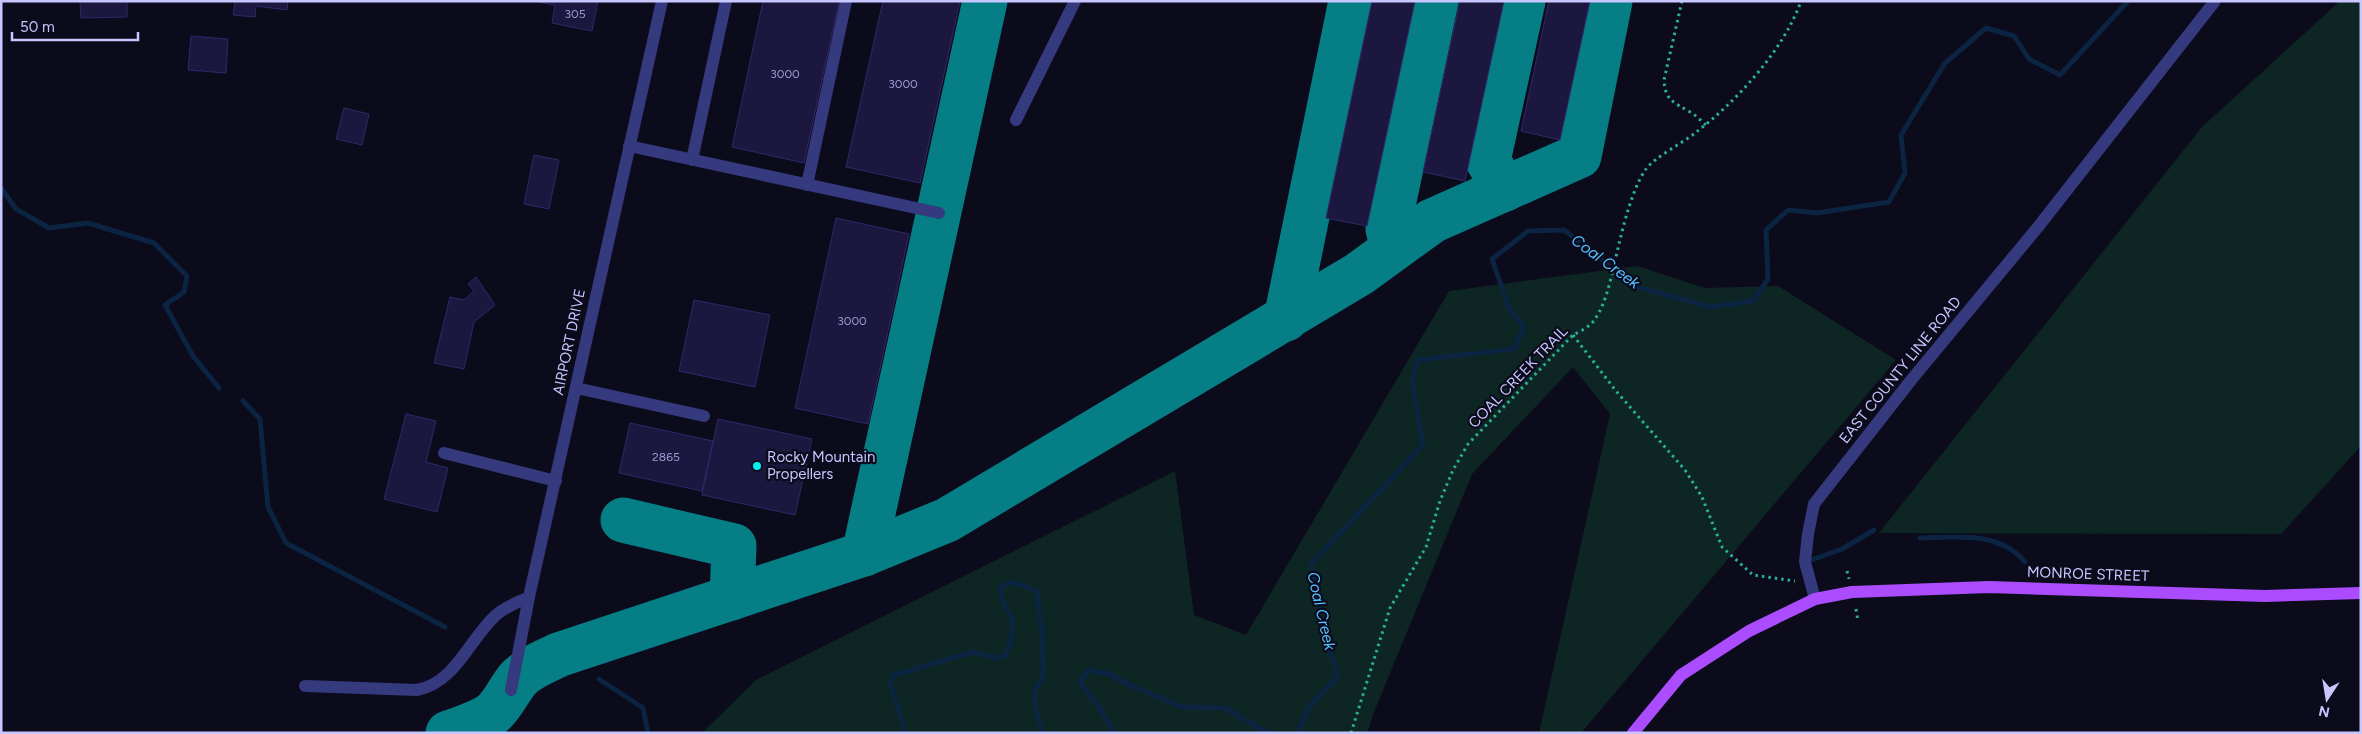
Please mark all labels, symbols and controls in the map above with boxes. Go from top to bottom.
house number: 305 [564,7,586,21]
scale bar [12,10,139,42]
text: 50 m [20,18,55,36]
house number: 3000 [770,67,800,81]
house number: 3000 [888,77,918,91]
water label: Coal Creek [1568,230,1645,293]
street label: AIRPORT DRIVE [549,287,589,397]
street label: EAST COUNTY LINE ROAD [1835,293,1965,447]
house number: 3000 [837,314,867,328]
street label: COAL CREEK TRAIL [1465,322,1571,432]
place label: Rocky Mountain Propellers [767,448,875,483]
house number: 2865 [652,450,680,464]
marker: Rocky Mountain Propellers [751,460,763,472]
street label: MONROE STREET [2026,563,2150,585]
water label: Coal Creek [1303,570,1340,653]
north arrow [2302,674,2352,724]
text: N [2317,702,2331,721]

